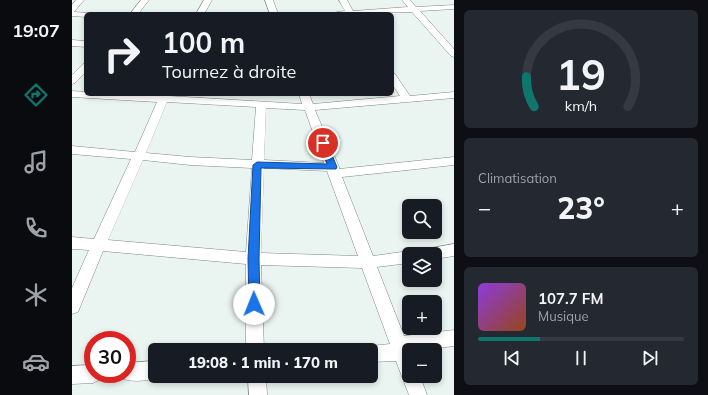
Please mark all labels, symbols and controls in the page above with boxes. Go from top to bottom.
text: 19:07 [12,19,60,42]
text: 100 m [162,25,245,60]
icon: right [96,28,148,80]
text: 19 [556,48,606,100]
text: Tournez à droite [162,60,296,83]
icon: directions [22,81,50,109]
text: km/h [565,97,597,115]
pin [306,126,340,160]
icon: arrive [312,132,334,154]
icon: music [22,148,50,176]
text: Climatisation [478,170,557,186]
text: 23° [557,189,605,227]
text: − [478,194,491,222]
text: + [671,194,684,222]
map controls [402,199,442,383]
button: search [402,199,442,239]
icon: phone [22,214,50,242]
button: layers [402,247,442,287]
icon: climate [22,281,50,309]
position arrow [233,283,275,325]
text: 107.7 FM [538,289,603,308]
button: + [402,295,442,335]
text: Musique [538,308,589,324]
speed limit sign: 30 [84,331,136,383]
button: − [402,343,442,383]
icon: previous [501,347,523,369]
icon: pause [570,347,592,369]
icon: next [639,347,661,369]
icon: car [22,348,50,376]
text: 19:08 · 1 min · 170 m [188,353,338,372]

